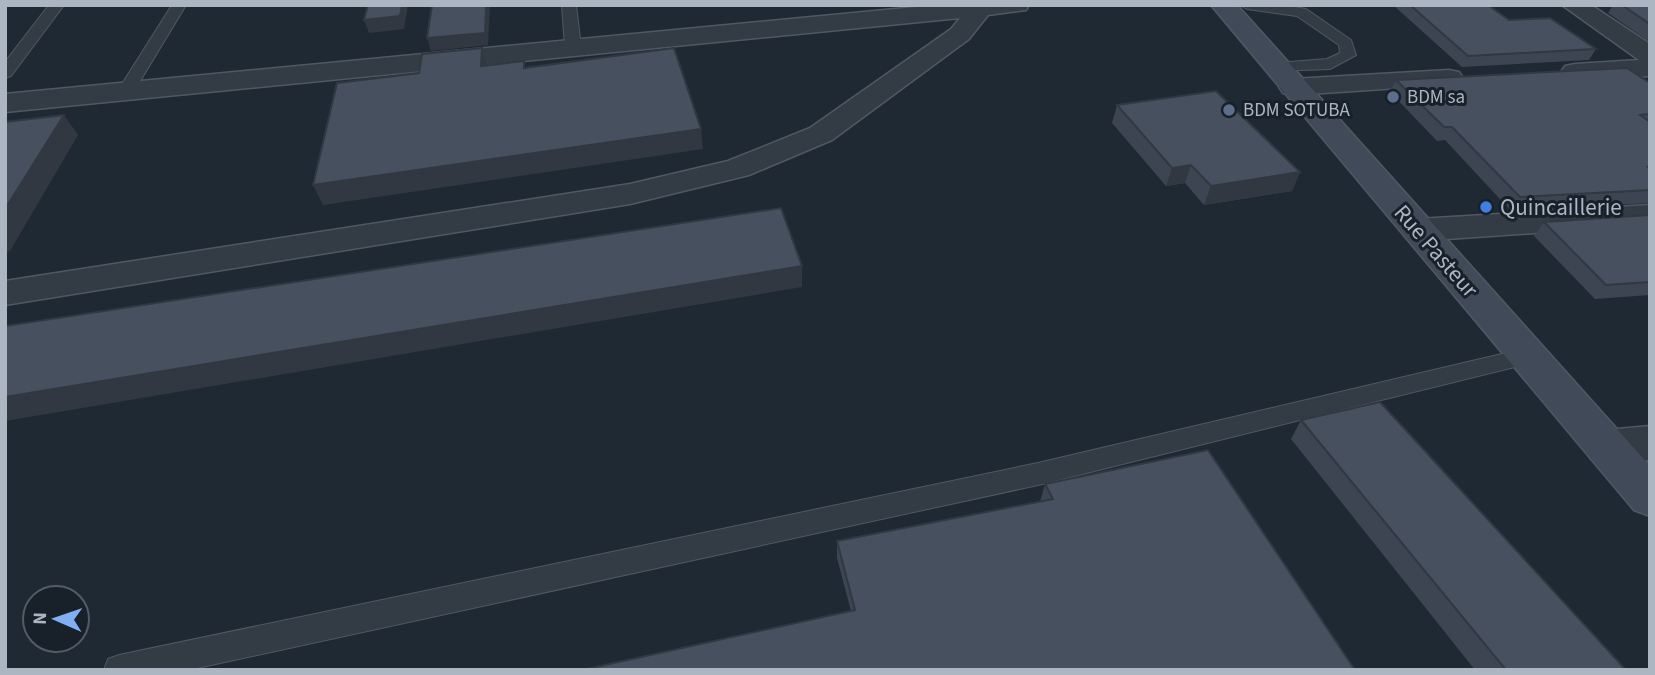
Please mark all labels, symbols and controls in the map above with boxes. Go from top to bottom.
place label: BDM sa [1407,84,1465,111]
marker: BDM sa [1385,89,1401,105]
place label: BDM SOTUBA [1243,97,1350,124]
marker: BDM SOTUBA [1221,102,1237,118]
place label: Quincaillerie [1500,191,1622,224]
street label: Rue Pasteur [1386,197,1486,306]
marker: Quincaillerie [1478,199,1494,215]
north arrow [21,584,91,654]
text: N [27,612,54,625]

